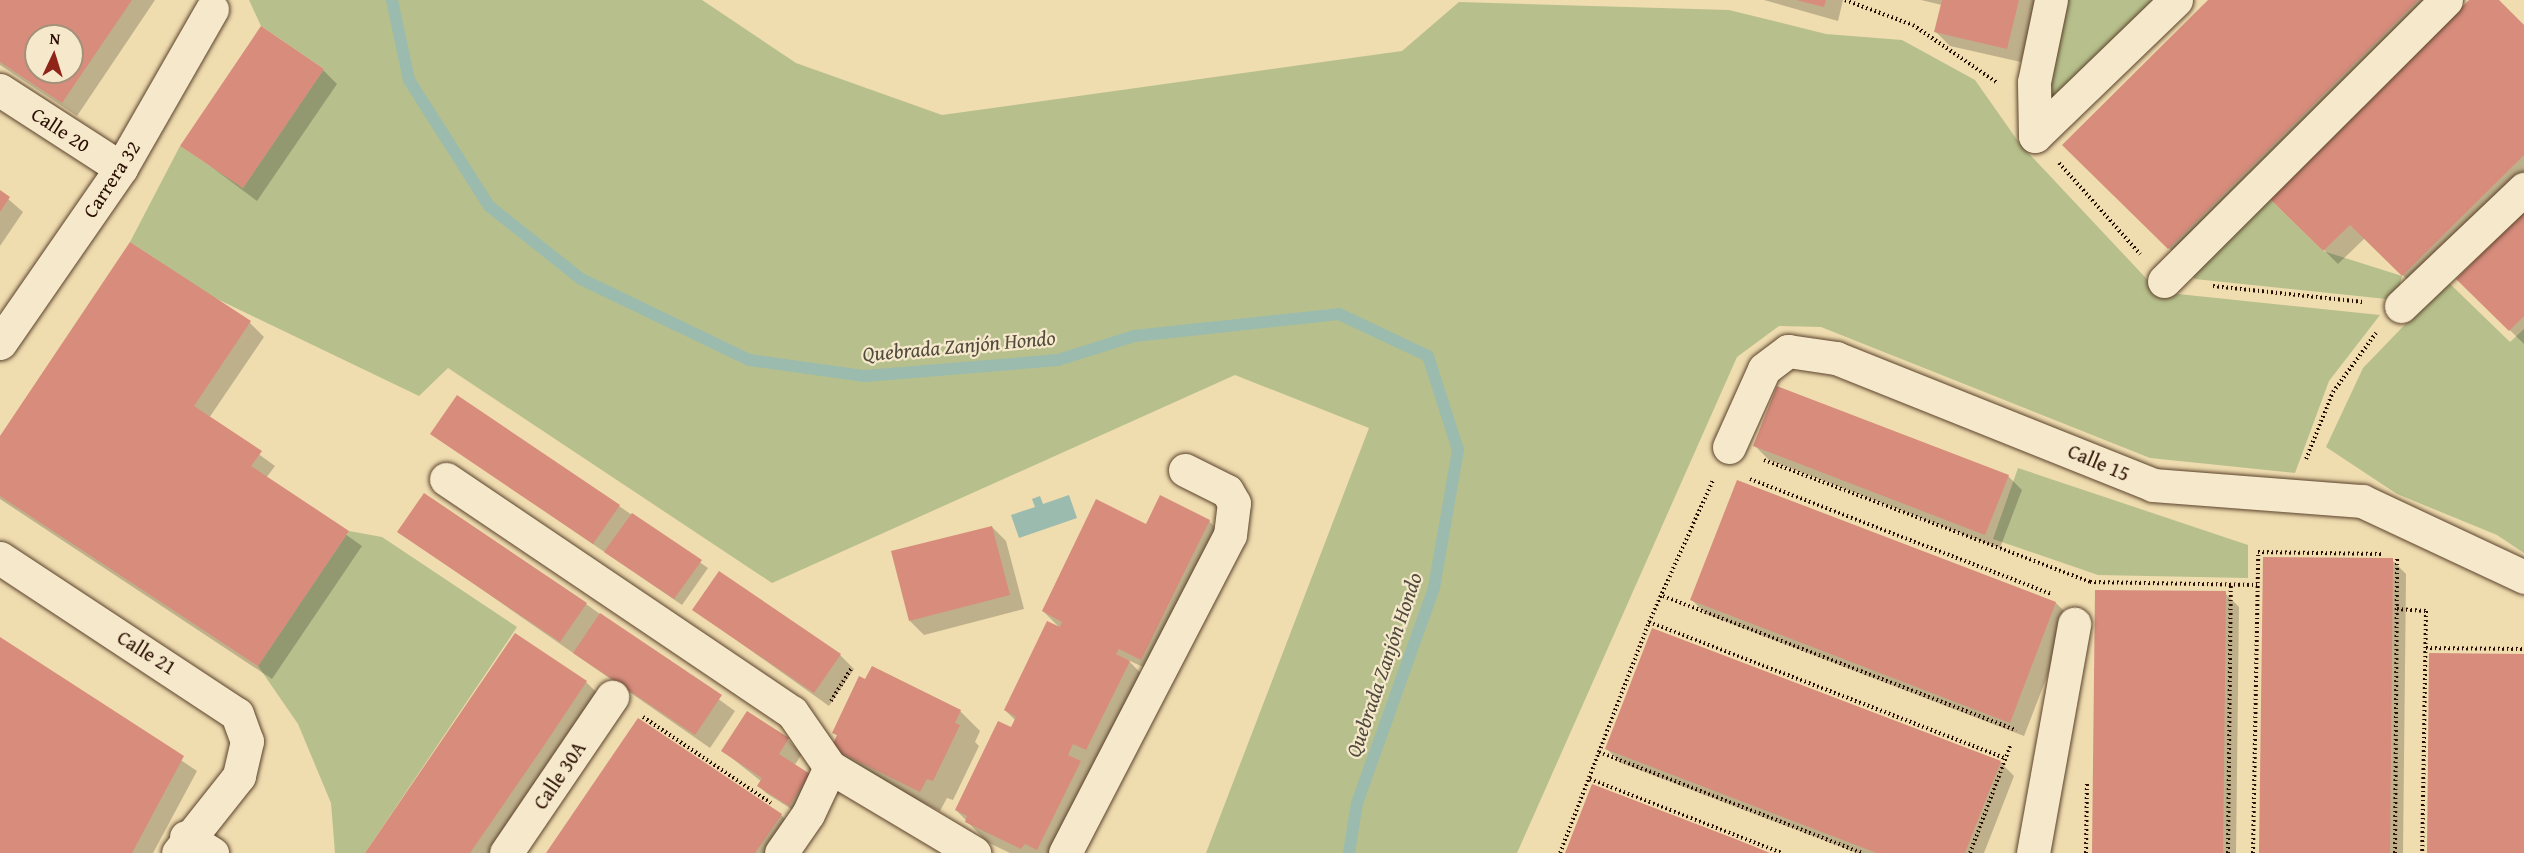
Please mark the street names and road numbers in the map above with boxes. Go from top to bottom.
street label: Calle 20 [27,101,95,157]
street label: Carrera 32 [77,136,145,222]
street label: Calle 15 [2065,438,2133,486]
street label: Calle 21 [113,625,181,679]
street label: Calle 30A [528,736,590,814]

